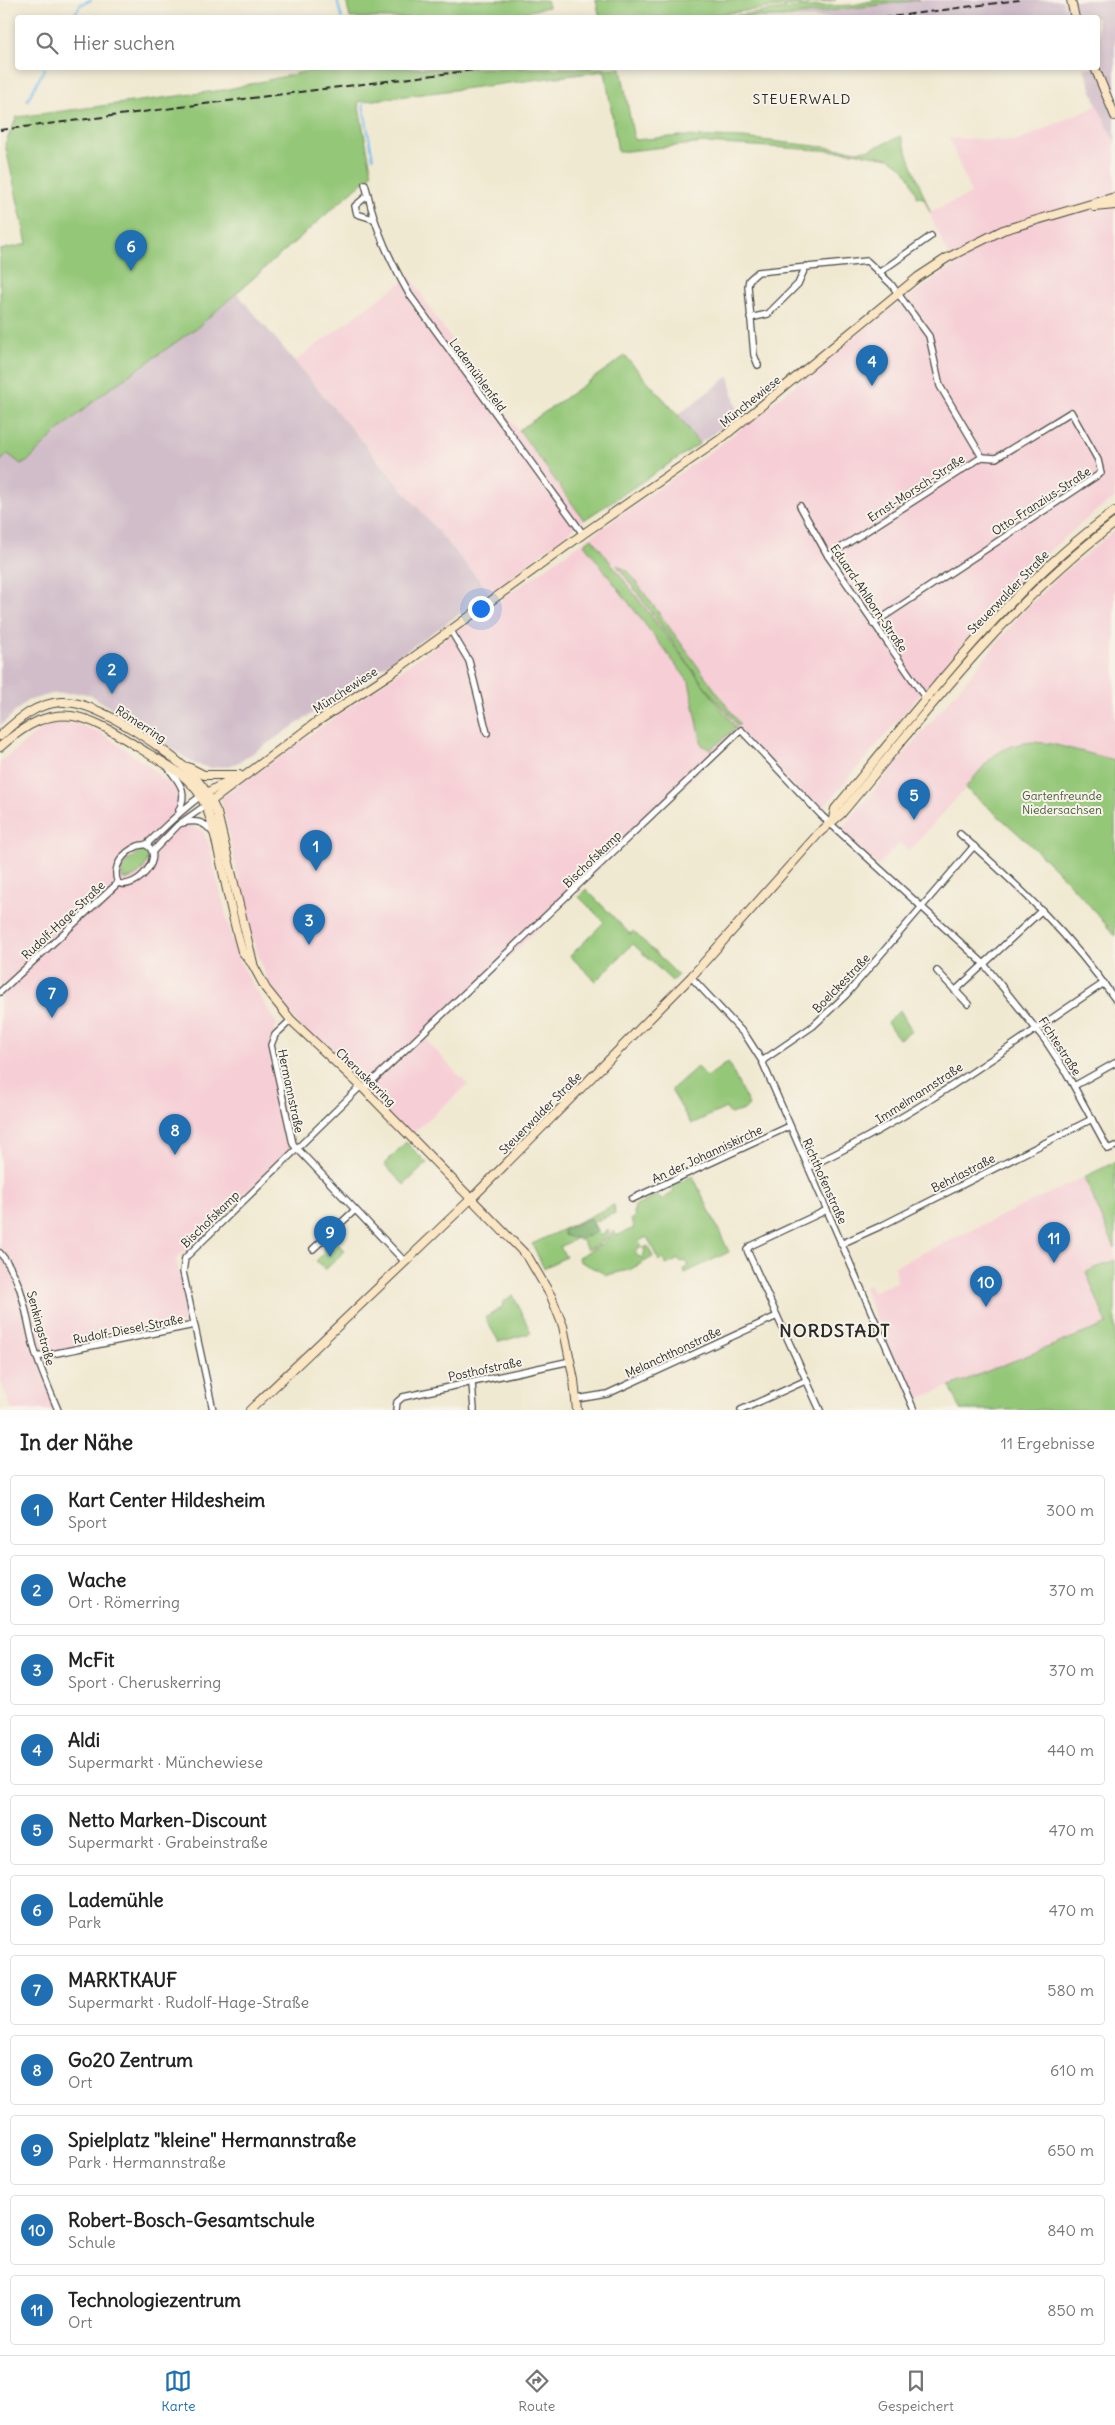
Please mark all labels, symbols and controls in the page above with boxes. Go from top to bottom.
search box [15,15,1100,70]
icon: search [33,29,61,57]
text: Hier suchen [73,31,175,55]
district label: STEUERWALD [753,90,851,108]
pin: 6 [115,230,147,271]
street label: Lademühlenfeld [446,335,510,415]
pin: 4 [856,345,888,386]
street label: Münchewiese [717,372,783,430]
street label: Ernst-Morsch-Straße [865,451,967,525]
street label: Otto-Franzius-Straße [989,463,1093,539]
street label: Eduard-Ahlborn-Straße [827,541,911,655]
street label: Steuerwalder Straße [964,547,1052,637]
your location [468,596,494,622]
pin: 2 [96,653,128,694]
street label: Münchewiese [310,664,380,716]
street label: Römerring [113,702,169,746]
pin: 5 [898,779,930,820]
park label: Gartenfreunde Niedersachsen [1022,788,1102,817]
street label: Bischofskamp [560,827,624,891]
pin: 1 [300,830,332,871]
street label: Rudolf-Hage-Straße [18,878,108,962]
pin: 3 [293,904,325,945]
street label: Boelckestraße [809,950,873,1016]
pin: 7 [36,977,68,1018]
street label: Fichtestraße [1035,1014,1085,1078]
street label: Cheruskerring [333,1045,399,1109]
street label: Hermannstraße [275,1048,307,1134]
street label: Immelmannstraße [873,1059,965,1127]
street label: Steuerwalder Straße [496,1069,584,1157]
pin: 8 [159,1114,191,1155]
street label: An der Johanniskirche [649,1122,765,1186]
street label: Richthofenstraße [799,1136,851,1226]
street label: Behrlastraße [928,1150,998,1196]
street label: Bischofskamp [178,1187,242,1251]
pin: 9 [314,1216,346,1257]
pin: 11 [1038,1222,1070,1263]
pin: 10 [970,1266,1002,1307]
street label: Senkingstraße [24,1289,58,1367]
street label: Rudolf-Diesel-Straße [72,1311,184,1347]
district label: NORDSTADT [779,1319,891,1342]
street label: Melanchthonstraße [623,1323,723,1381]
street label: Posthofstraße [447,1354,523,1384]
text: In der Nähe [20,1429,133,1456]
text: 11 Ergebnisse [1000,1433,1095,1453]
text: Kart Center Hildesheim [68,1488,265,1512]
text: 1 [34,1500,40,1520]
text: 300 m [1046,1500,1094,1520]
text: Sport [68,1512,107,1532]
text: Wache [68,1568,126,1592]
text: 2 [33,1580,41,1600]
text: 370 m [1049,1580,1094,1600]
text: Ort · Römerring [68,1592,180,1612]
text: McFit [68,1648,114,1672]
text: 3 [32,1660,42,1680]
text: 370 m [1049,1660,1094,1680]
text: Sport · Cheruskerring [68,1672,221,1692]
text: Aldi [68,1728,100,1752]
text: 4 [32,1740,42,1760]
text: 440 m [1047,1740,1094,1760]
text: Supermarkt · Münchewiese [68,1752,263,1772]
text: Netto Marken-Discount [68,1808,267,1832]
text: 5 [32,1820,42,1840]
text: 470 m [1049,1820,1094,1840]
text: Supermarkt · Grabeinstraße [68,1832,268,1852]
text: Lademühle [68,1888,163,1912]
text: 6 [32,1900,42,1920]
text: 470 m [1049,1900,1094,1920]
text: Park [68,1912,101,1932]
text: MARKTKAUF [68,1968,177,1992]
text: 7 [33,1980,41,2000]
text: 580 m [1047,1980,1094,2000]
text: Supermarkt · Rudolf-Hage-Straße [68,1992,309,2012]
text: Go20 Zentrum [68,2048,193,2072]
text: 8 [32,2060,42,2080]
text: 610 m [1050,2060,1094,2080]
text: Ort [68,2072,92,2092]
text: Spielplatz "kleine" Hermannstraße [68,2128,356,2152]
text: 9 [32,2140,42,2160]
text: 650 m [1047,2140,1094,2160]
text: Park · Hermannstraße [68,2152,226,2172]
text: Robert-Bosch-Gesamtschule [68,2208,315,2232]
text: 10 [29,2220,45,2240]
text: 840 m [1047,2220,1094,2240]
text: Schule [68,2232,116,2252]
text: Technologiezentrum [68,2288,241,2312]
text: 11 [31,2300,43,2320]
text: 850 m [1047,2300,1094,2320]
text: Ort [68,2312,92,2332]
tab: Karte [161,2367,196,2415]
tab: Route [518,2367,555,2415]
tab: Gespeichert [878,2367,954,2415]

